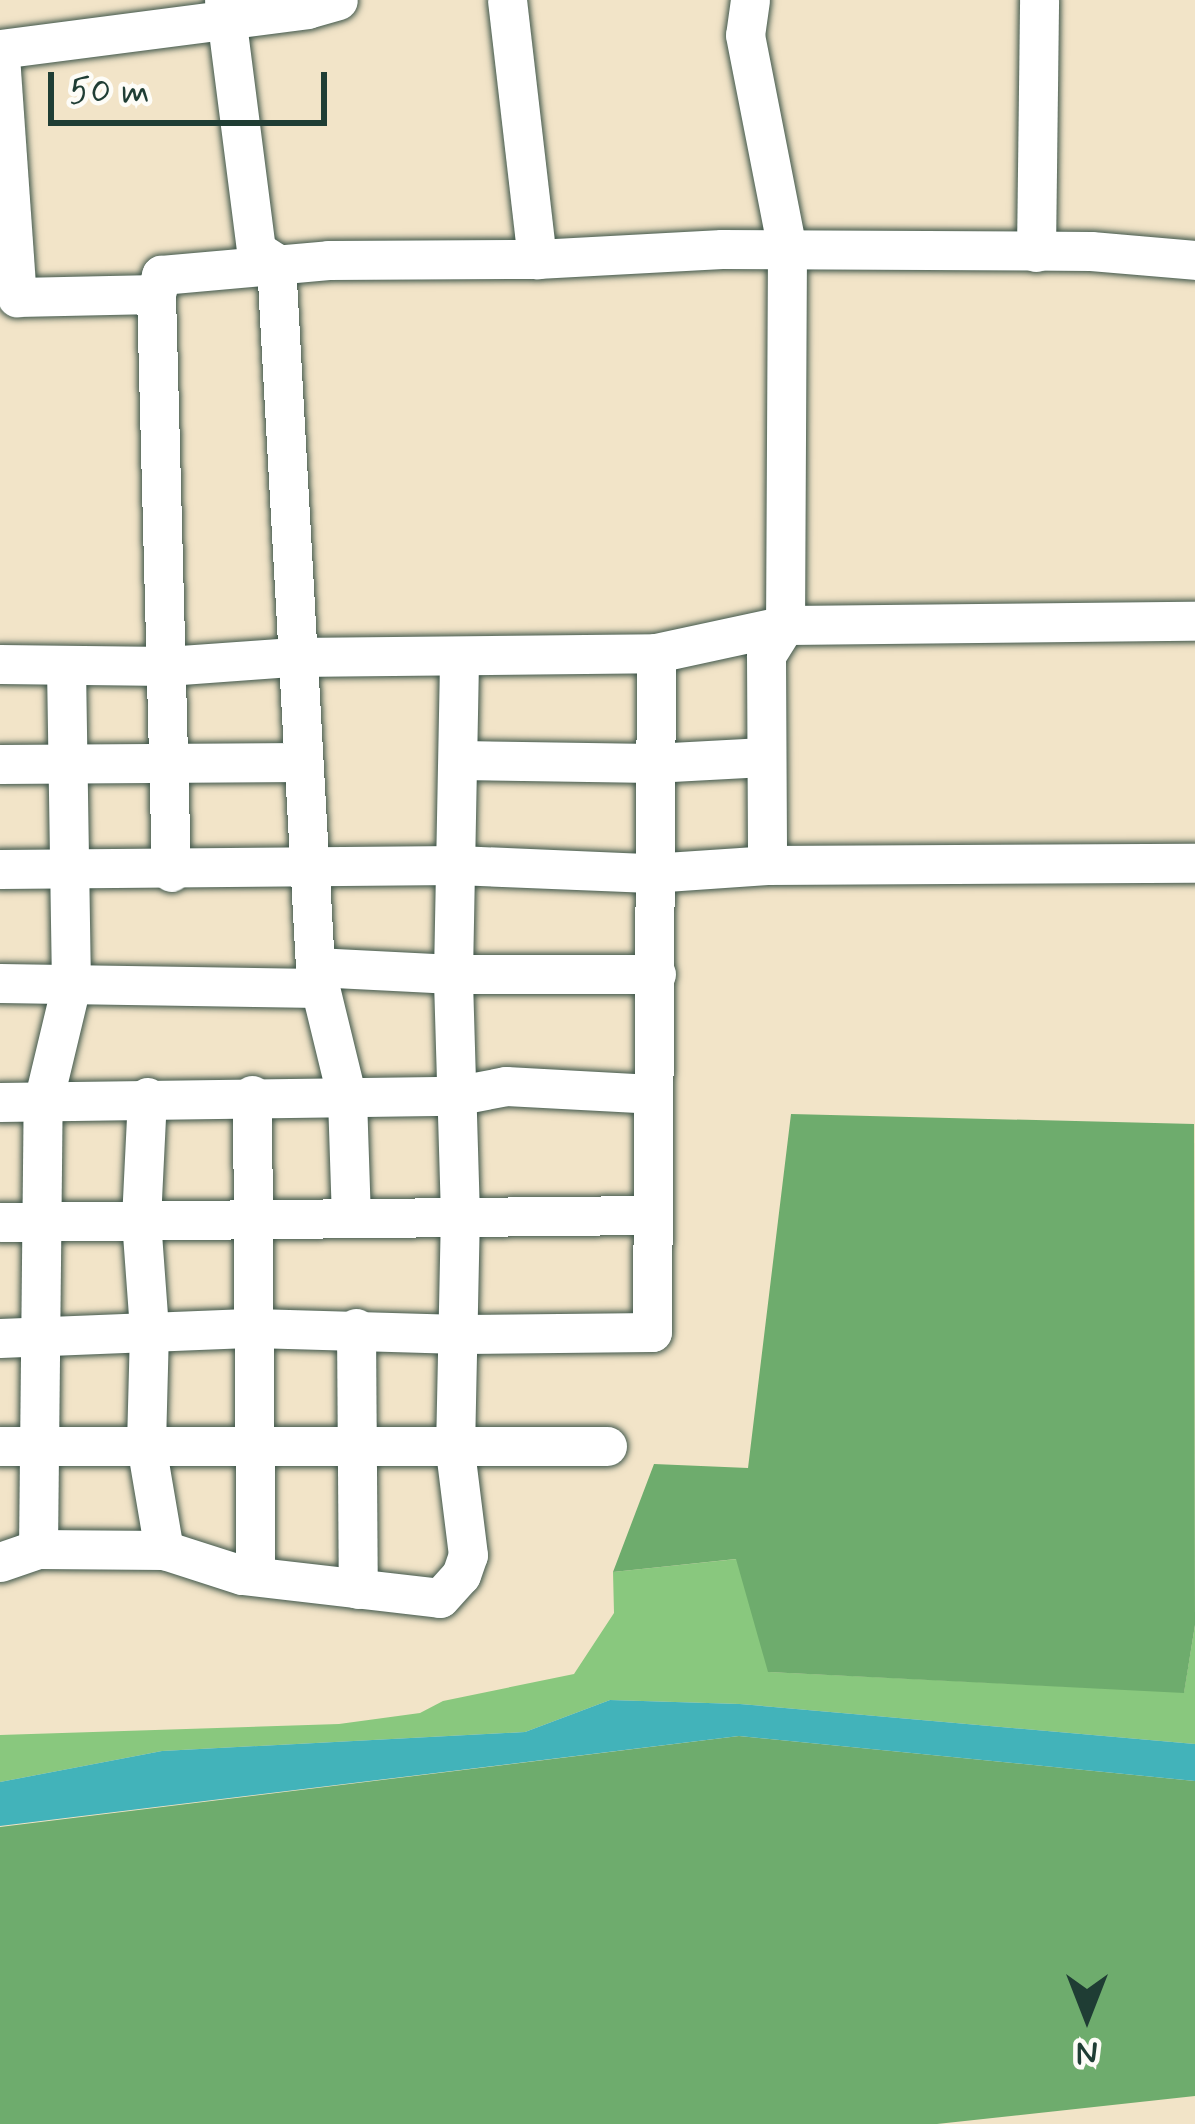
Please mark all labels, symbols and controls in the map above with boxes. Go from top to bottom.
scale bar [54,48,333,122]
text: 50 m [69,69,150,116]
north arrow [1027,1956,1147,2076]
text: N [1076,2030,1098,2074]

